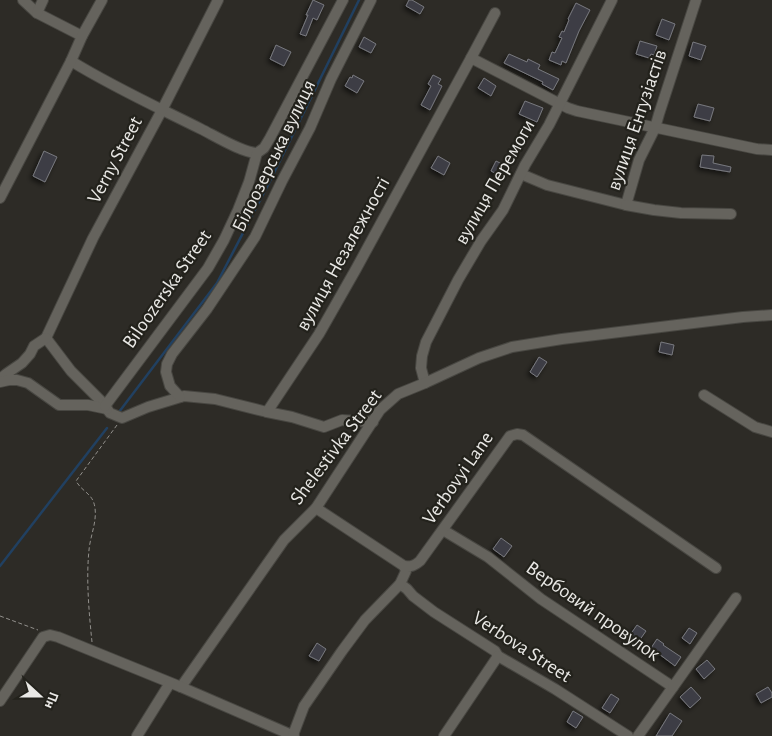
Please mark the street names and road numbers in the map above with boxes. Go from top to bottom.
street label: вулиця Ентузіастів [604,47,670,193]
street label: Білоозерська вулиця [229,77,319,235]
street label: Verny Street [84,113,146,207]
street label: вулиця Перемоги [451,116,539,248]
street label: вулиця Незалежності [293,174,393,334]
street label: Biloozerska Street [119,226,215,352]
street label: Shelestivka Street [286,385,386,508]
street label: Verbovyi Lane [419,428,497,528]
street label: Вербовий провулок [522,557,664,665]
street label: Verbova Street [469,608,576,687]

